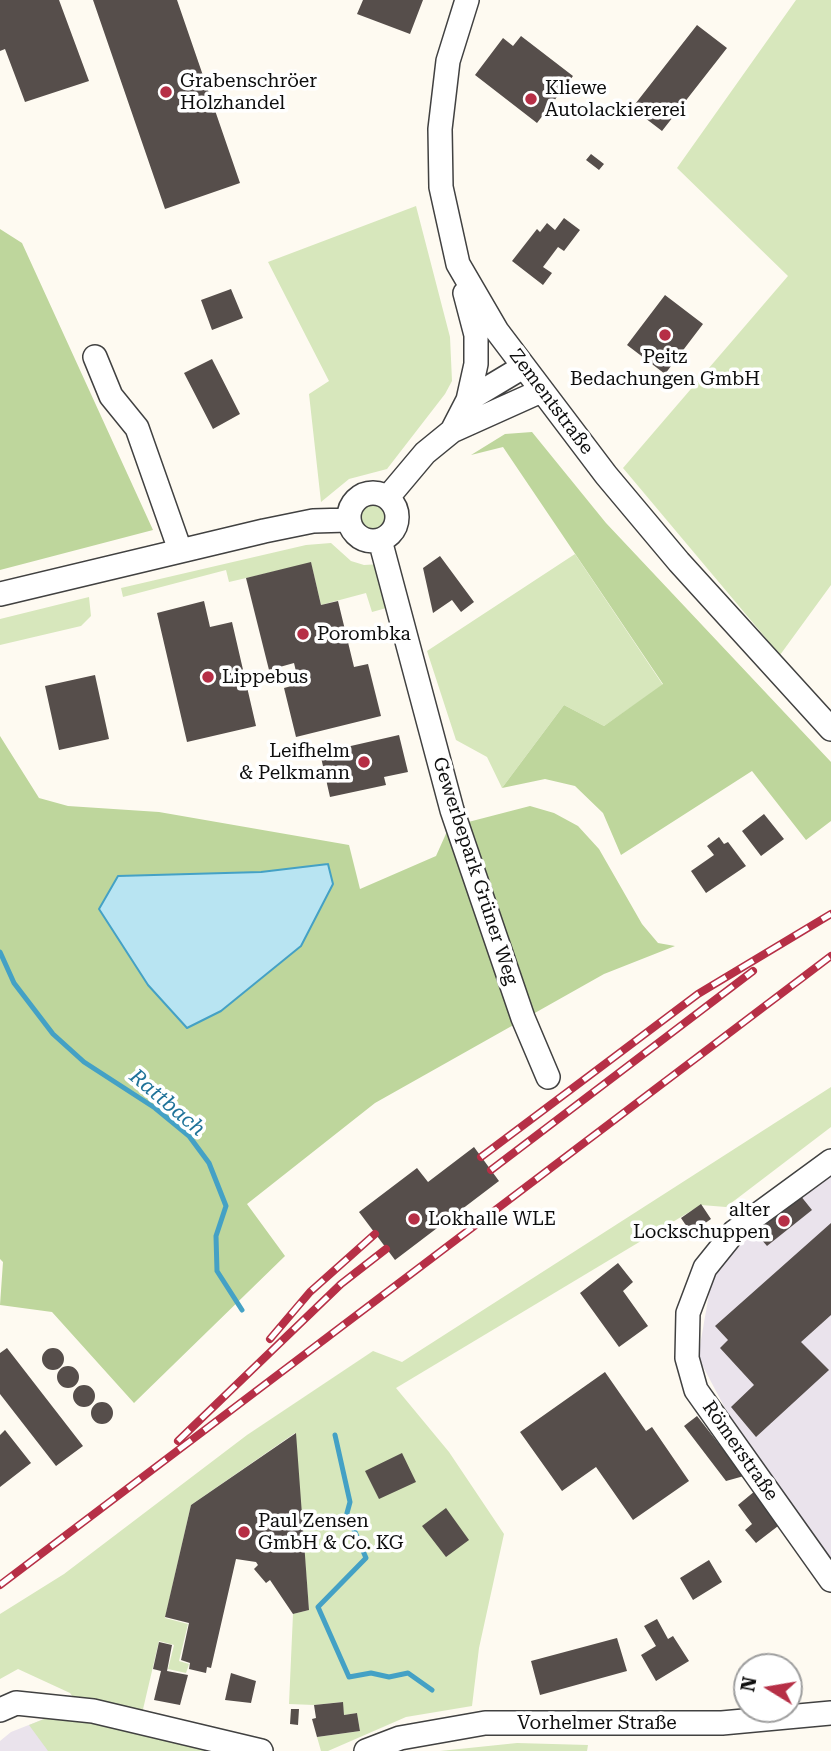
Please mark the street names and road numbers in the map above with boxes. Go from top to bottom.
street label: Zementstraße [504,345,598,459]
street label: Gewerbepark Grüner Weg [427,754,523,988]
street label: Römerstraße [697,1397,783,1505]
street label: Vorhelmer Straße [517,1712,677,1734]

